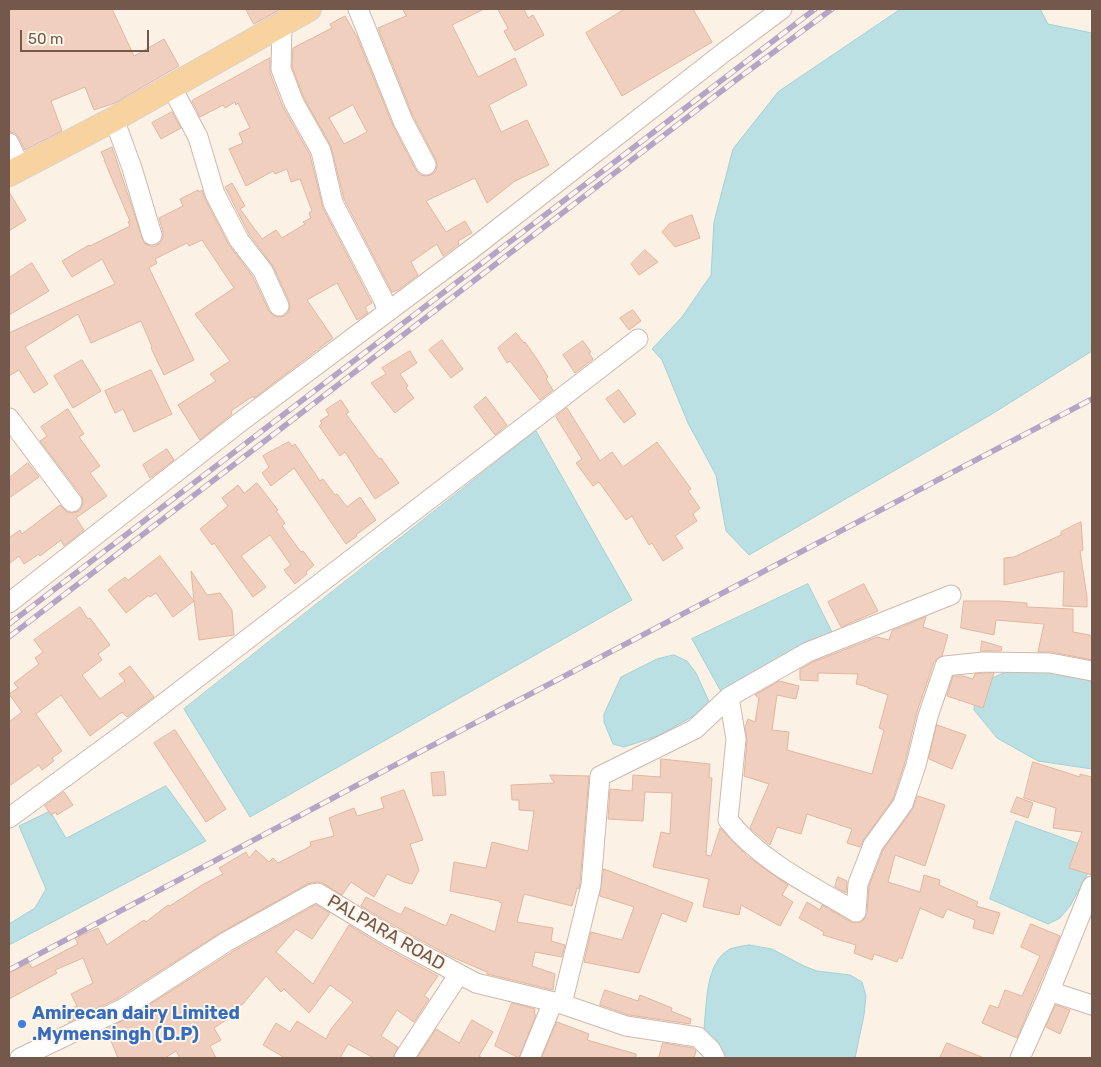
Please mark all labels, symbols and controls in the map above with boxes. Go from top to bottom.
scale bar [22,20,151,52]
text: 50 m [28,30,63,48]
street label: PALPARA ROAD [323,891,449,975]
place label: Amirecan dairy Limited .Mymensingh (D.P) [32,1003,240,1046]
marker: Amirecan dairy Limited .Mymensingh (D.P) [16,1018,28,1030]

